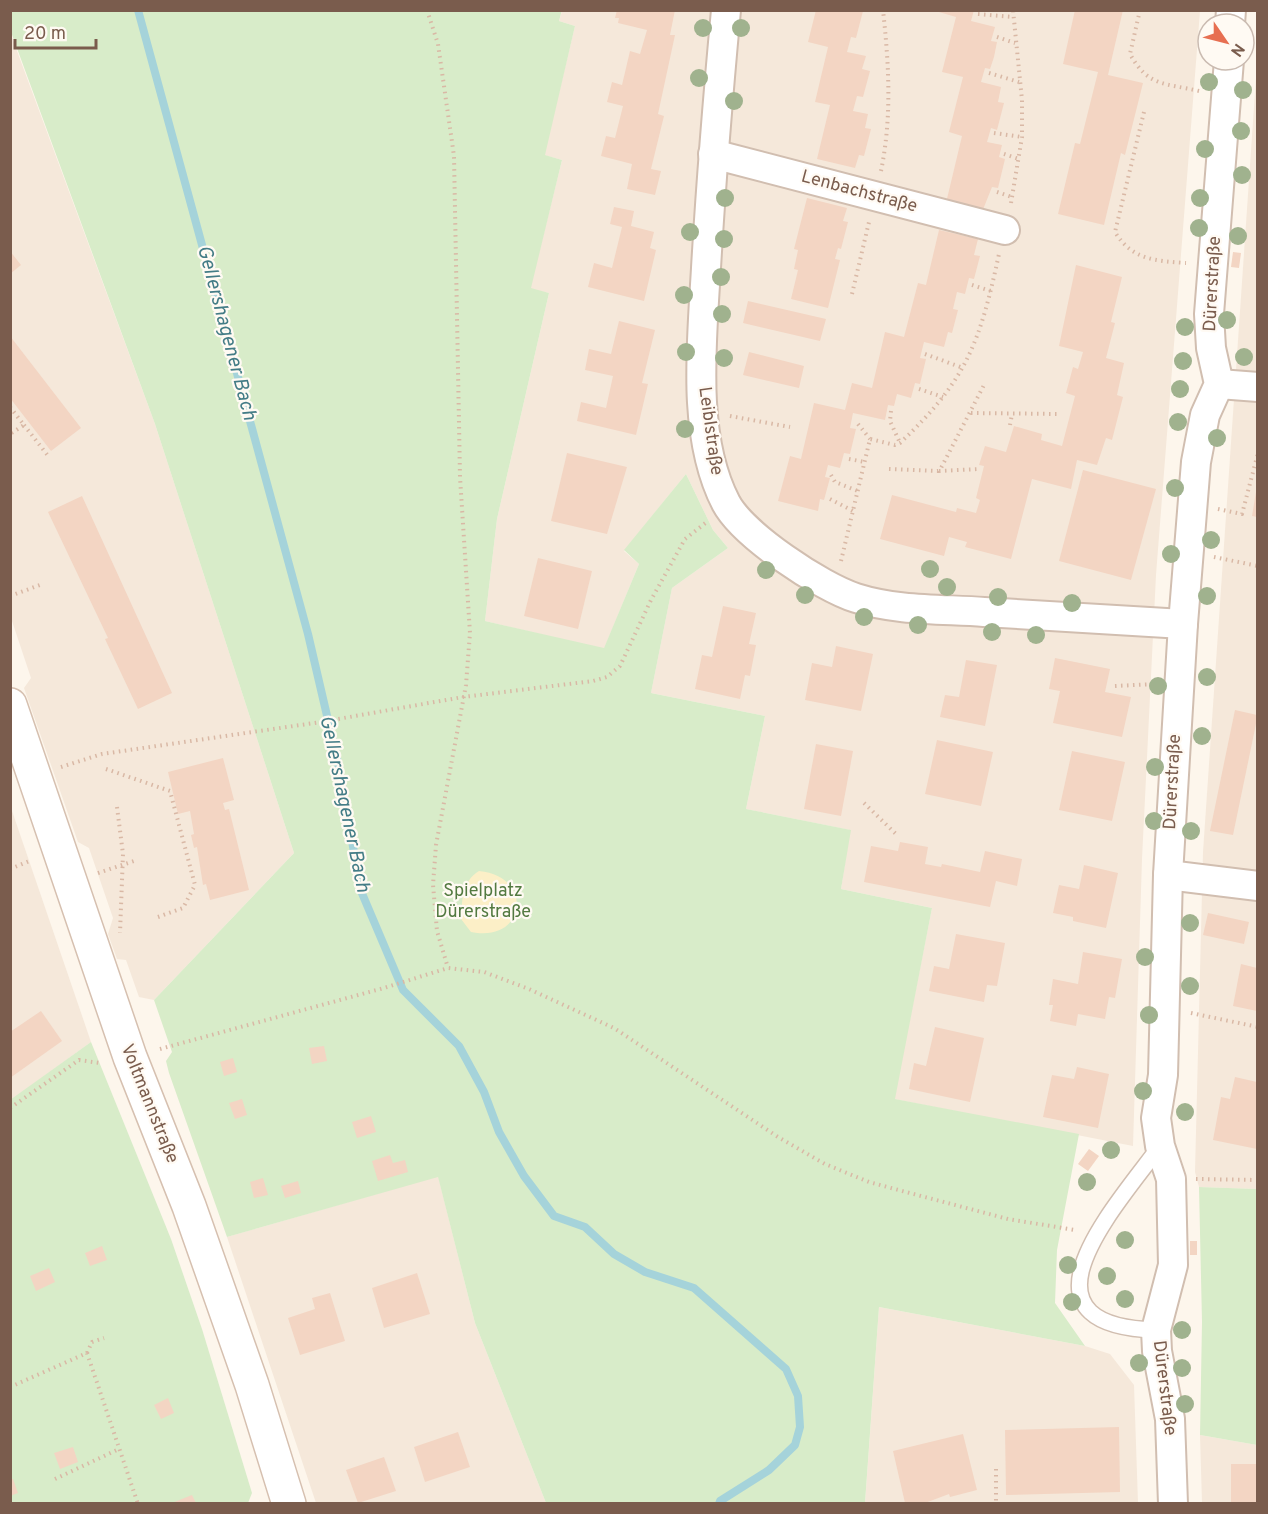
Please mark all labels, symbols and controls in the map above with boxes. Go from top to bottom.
scale bar [15,12,96,50]
north arrow [1196,12,1256,72]
text: 20 m [24,23,66,46]
text: N [1225,39,1248,60]
street label: Lenbachstraße [798,165,920,219]
street label: Dürerstraße [1199,236,1227,332]
water label: Gellershagener Bach [190,243,262,424]
street label: Leiblstraße [692,385,728,477]
water label: Gellershagener Bach [313,713,375,895]
street label: Dürerstraße [1159,734,1187,830]
park label: Spielplatz Dürerstraße [435,880,531,924]
street label: Voltmannstraße [115,1041,183,1167]
street label: Dürerstraße [1147,1339,1181,1437]

